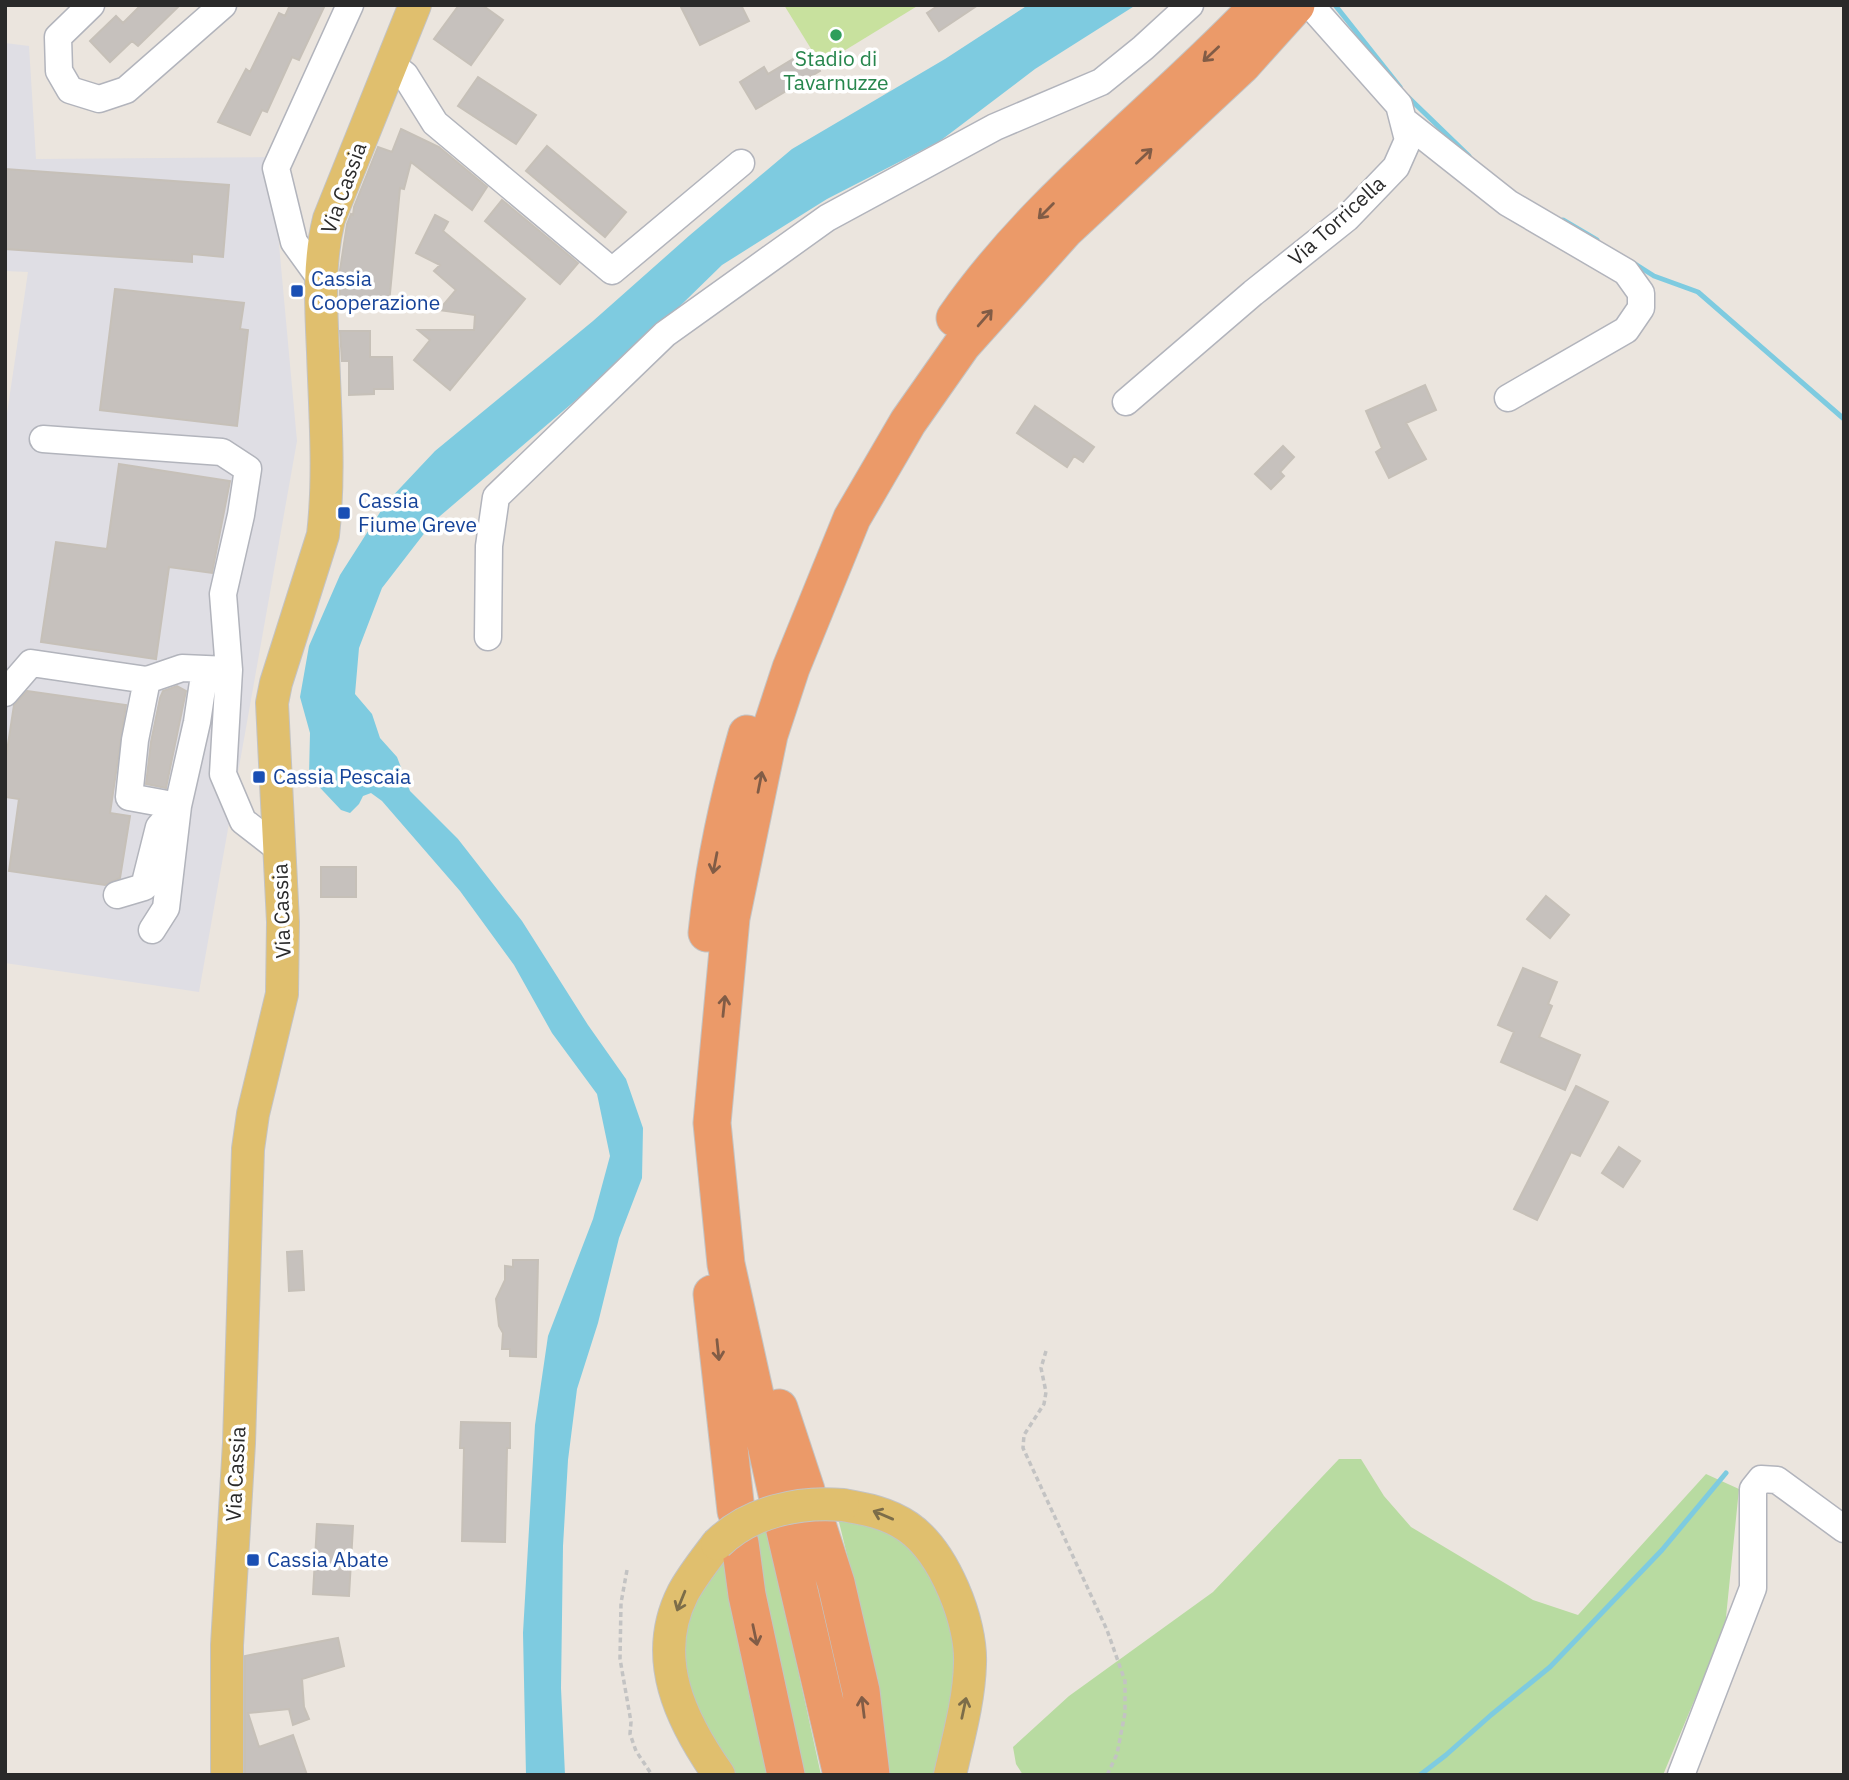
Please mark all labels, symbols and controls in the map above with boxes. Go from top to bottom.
marker: Stadio di Tavarnuzze [828,27,844,43]
place label: Stadio di Tavarnuzze [783,44,889,96]
one-way arrow [1203,46,1220,63]
street label: Via Cassia [314,138,373,237]
one-way arrow [1135,147,1152,164]
street label: Via Torricella [1282,169,1391,271]
one-way arrow [1038,202,1055,219]
place label: Cassia Cooperazione [311,264,440,316]
marker: Cassia Cooperazione [289,283,305,299]
one-way arrow [977,309,993,327]
place label: Cassia Fiume Greve [358,486,477,538]
marker: Cassia Fiume Greve [336,505,352,521]
place label: Cassia Pescaia [273,762,411,790]
marker: Cassia Pescaia [251,769,267,785]
one-way arrow [754,771,767,794]
one-way arrow [708,851,722,874]
street label: Via Cassia [265,863,297,959]
one-way arrow [718,995,731,1018]
one-way arrow [711,1338,724,1361]
street label: Via Cassia [219,1426,251,1522]
one-way arrow [873,1508,894,1521]
place label: Cassia Abate [267,1545,389,1573]
marker: Cassia Abate [245,1552,261,1568]
one-way arrow [673,1590,686,1612]
one-way arrow [749,1623,763,1646]
one-way arrow [856,1696,869,1719]
one-way arrow [958,1697,972,1720]

